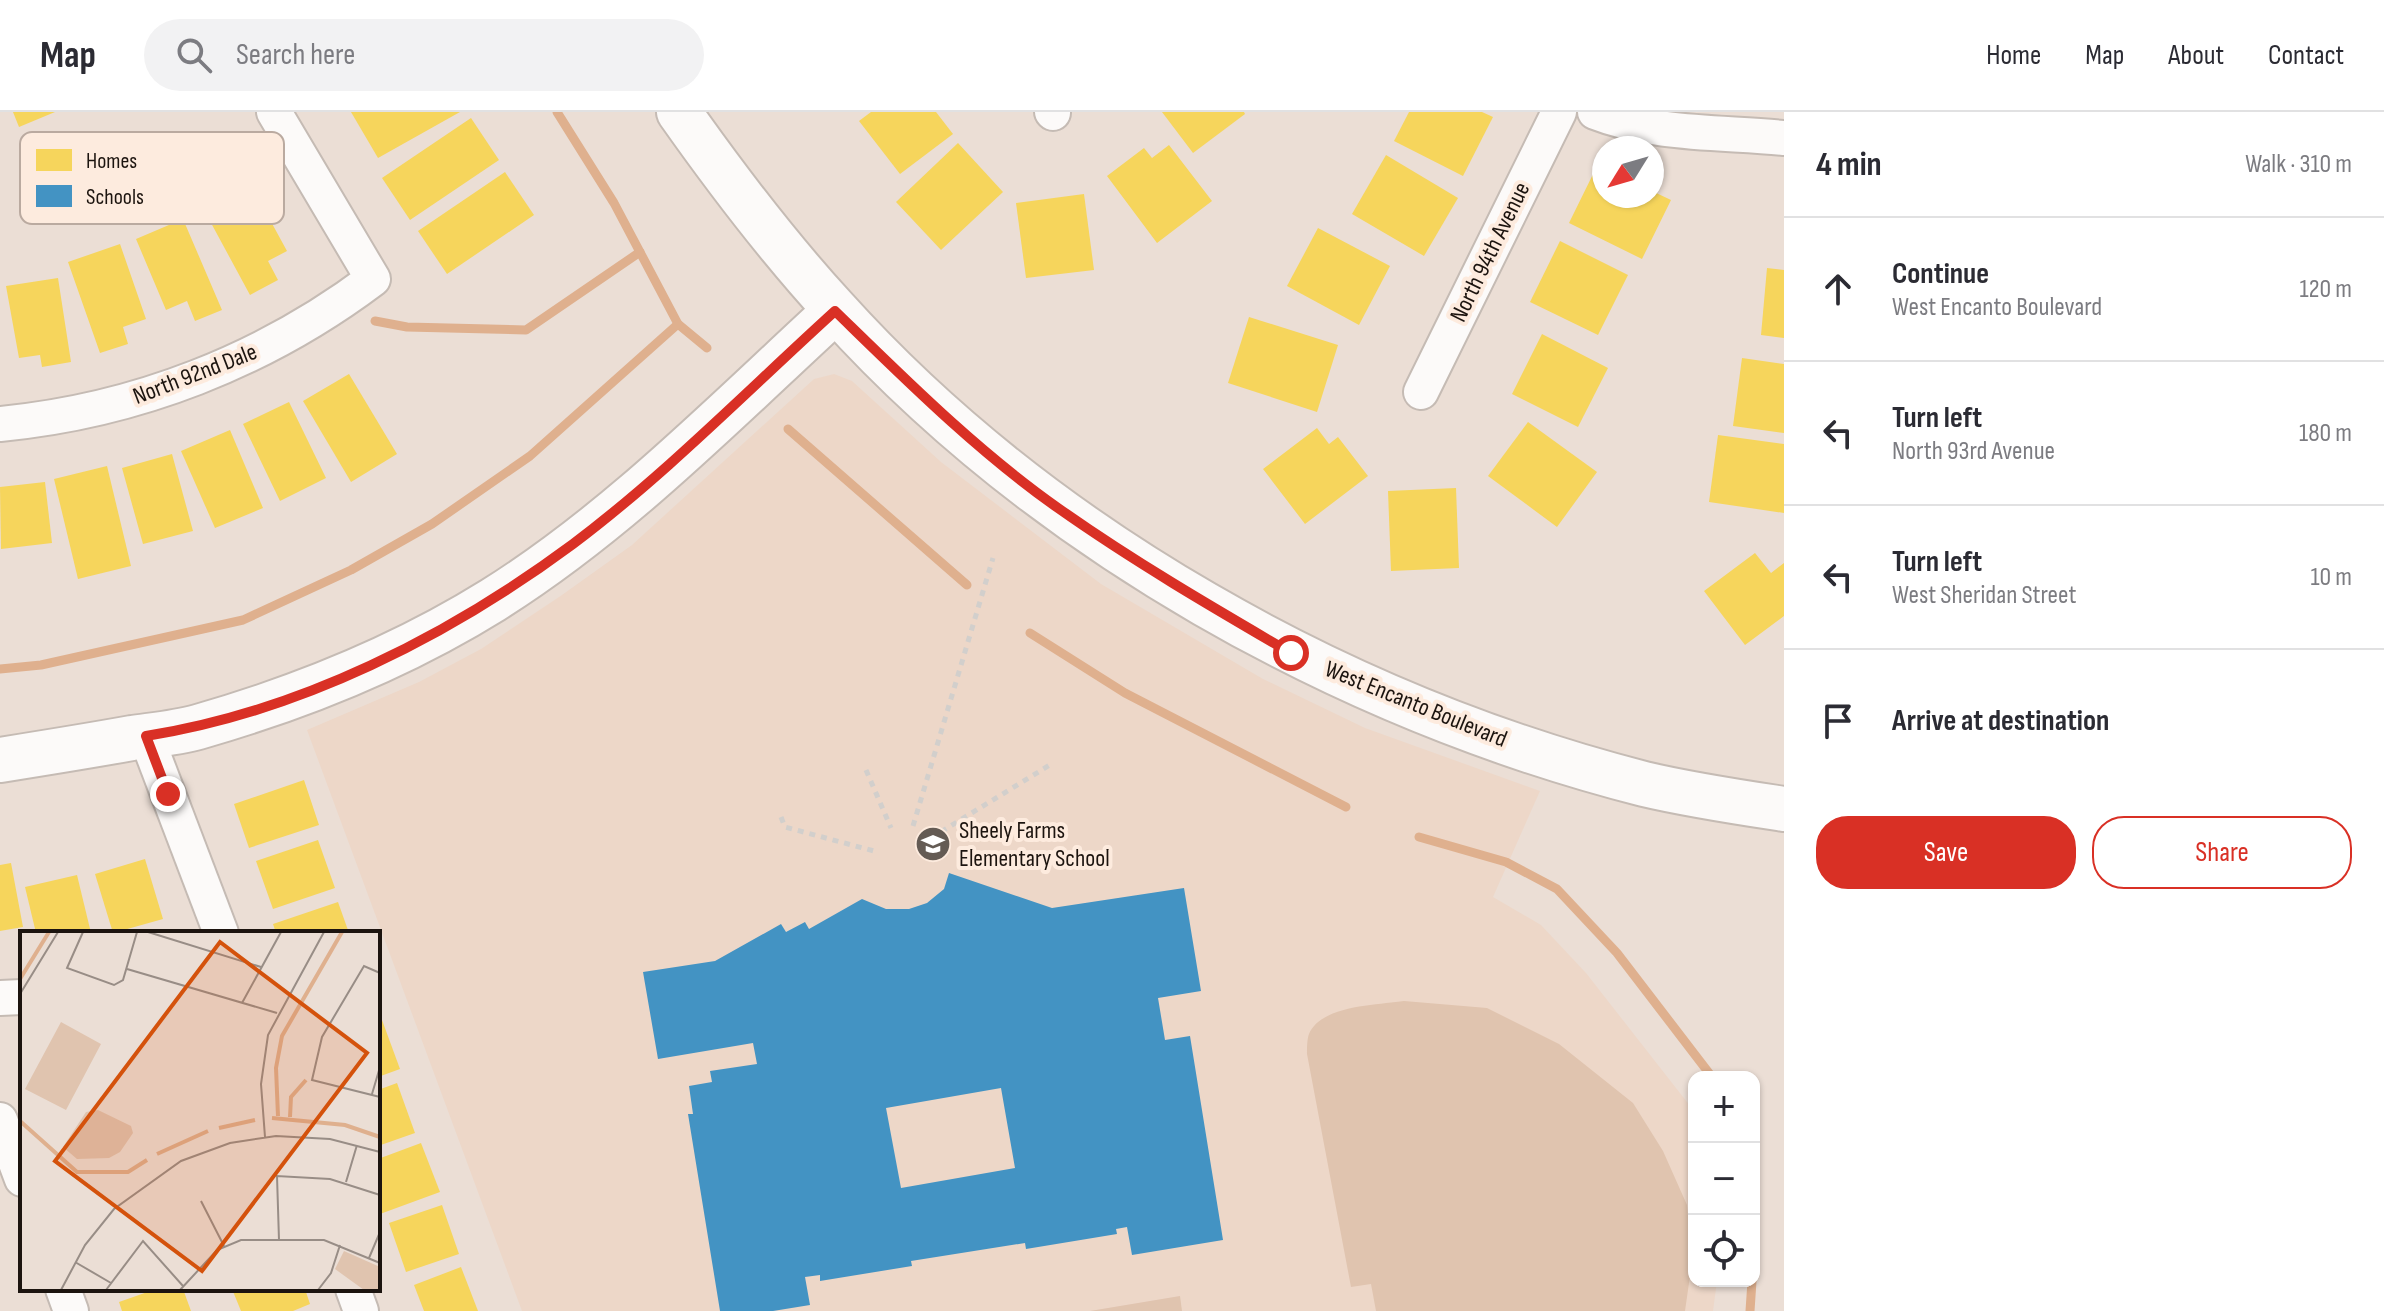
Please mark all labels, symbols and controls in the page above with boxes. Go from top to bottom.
search box [144,19,704,91]
text: Map [40,33,96,78]
icon: search [172,33,216,77]
text: Search here [236,37,355,73]
text: Home [1986,39,2041,72]
text: Map [2085,39,2124,72]
text: About [2168,39,2224,72]
text: Contact [2268,39,2344,72]
legend [20,132,284,224]
north arrow [1592,136,1664,208]
text: 4 min [1816,144,1882,185]
text: Homes [86,148,137,175]
text: Walk · 310 m [2245,149,2352,180]
street label: North 94th Avenue [1444,178,1536,326]
text: Schools [86,184,144,211]
text: Continue [1892,256,1989,292]
icon: ahead [1816,267,1860,311]
text: 120 m [2299,274,2352,305]
text: West Encanto Boulevard [1892,292,2102,323]
street label: North 92nd Dale [129,337,261,411]
text: Turn left [1892,400,1982,436]
icon: left [1816,411,1860,455]
text: 180 m [2299,418,2352,449]
text: North 93rd Avenue [1892,436,2055,467]
text: Turn left [1892,544,1982,580]
icon: left [1816,555,1860,599]
text: 10 m [2310,562,2352,593]
text: West Sheridan Street [1892,580,2076,611]
route start [1273,635,1309,671]
street label: West Encanto Boulevard [1321,654,1511,754]
icon: arrive [1816,699,1860,743]
text: Arrive at destination [1892,703,2109,739]
route end [150,776,186,812]
place label: Sheely Farms Elementary School [959,816,1110,873]
button: Save [1816,816,2076,889]
button: Share [2092,816,2352,889]
school or university icon: Sheely Farms Elementary School [914,825,952,863]
inset map [20,931,380,1291]
map controls [1688,1071,1760,1287]
button: + [1688,1071,1760,1143]
button: − [1688,1143,1760,1215]
button: locate [1688,1215,1760,1287]

